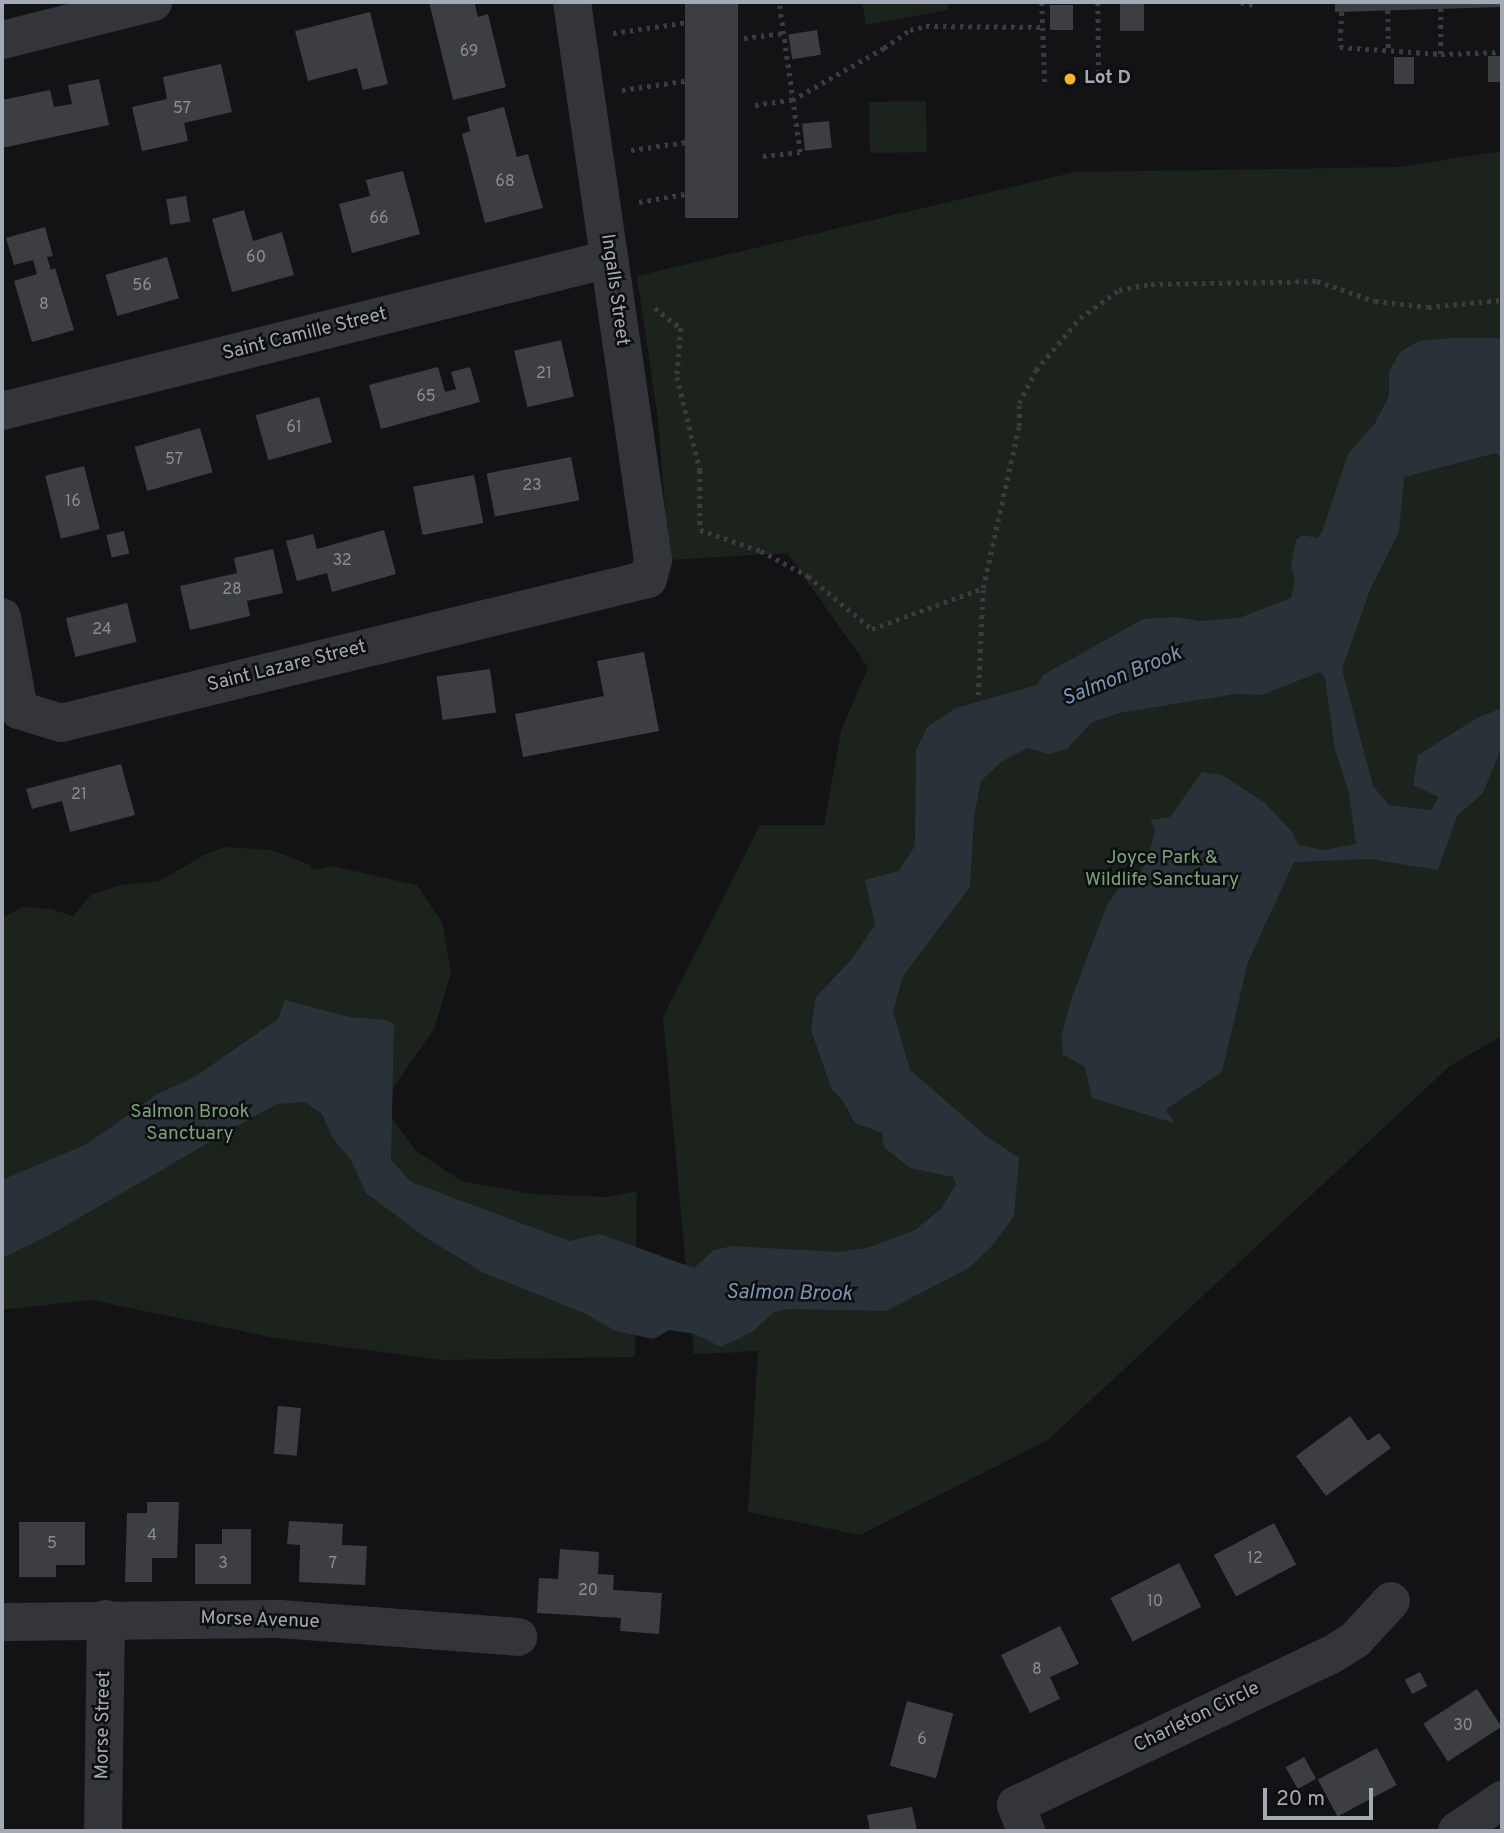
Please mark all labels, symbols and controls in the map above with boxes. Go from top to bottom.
house number: 69 [460,42,478,62]
place label: Lot D [1084,68,1131,90]
marker: Lot D [1062,71,1078,87]
house number: 57 [173,99,191,119]
house number: 68 [495,172,515,192]
house number: 66 [369,209,389,229]
street label: Ingalls Street [595,233,633,347]
house number: 60 [246,248,266,268]
house number: 56 [132,276,152,296]
house number: 8 [39,295,49,315]
street label: Saint Camille Street [220,304,390,366]
house number: 21 [536,364,552,384]
house number: 65 [416,387,436,407]
house number: 61 [286,418,302,438]
house number: 57 [165,450,183,470]
house number: 23 [522,476,542,496]
house number: 16 [65,492,81,512]
house number: 32 [332,551,352,571]
house number: 28 [222,580,242,600]
house number: 24 [92,620,112,640]
street label: Saint Lazare Street [205,636,369,698]
water label: Salmon Brook [1059,642,1185,712]
house number: 21 [71,785,87,805]
park label: Joyce Park & Wildlife Sanctuary [1085,848,1239,892]
park label: Salmon Brook Sanctuary [130,1102,250,1146]
water label: Salmon Brook [726,1280,852,1308]
house number: 4 [147,1526,157,1546]
house number: 5 [47,1534,57,1554]
house number: 12 [1247,1549,1263,1569]
house number: 3 [218,1554,228,1574]
house number: 7 [329,1554,337,1574]
house number: 20 [578,1581,598,1601]
house number: 10 [1147,1592,1163,1612]
street label: Morse Avenue [200,1608,320,1634]
house number: 8 [1032,1660,1042,1680]
street label: Morse Street [92,1670,116,1780]
street label: Charleton Circle [1130,1678,1264,1758]
house number: 30 [1453,1716,1473,1736]
house number: 6 [917,1730,927,1750]
scale bar [1266,1773,1376,1817]
text: 20 m [1276,1786,1325,1813]

